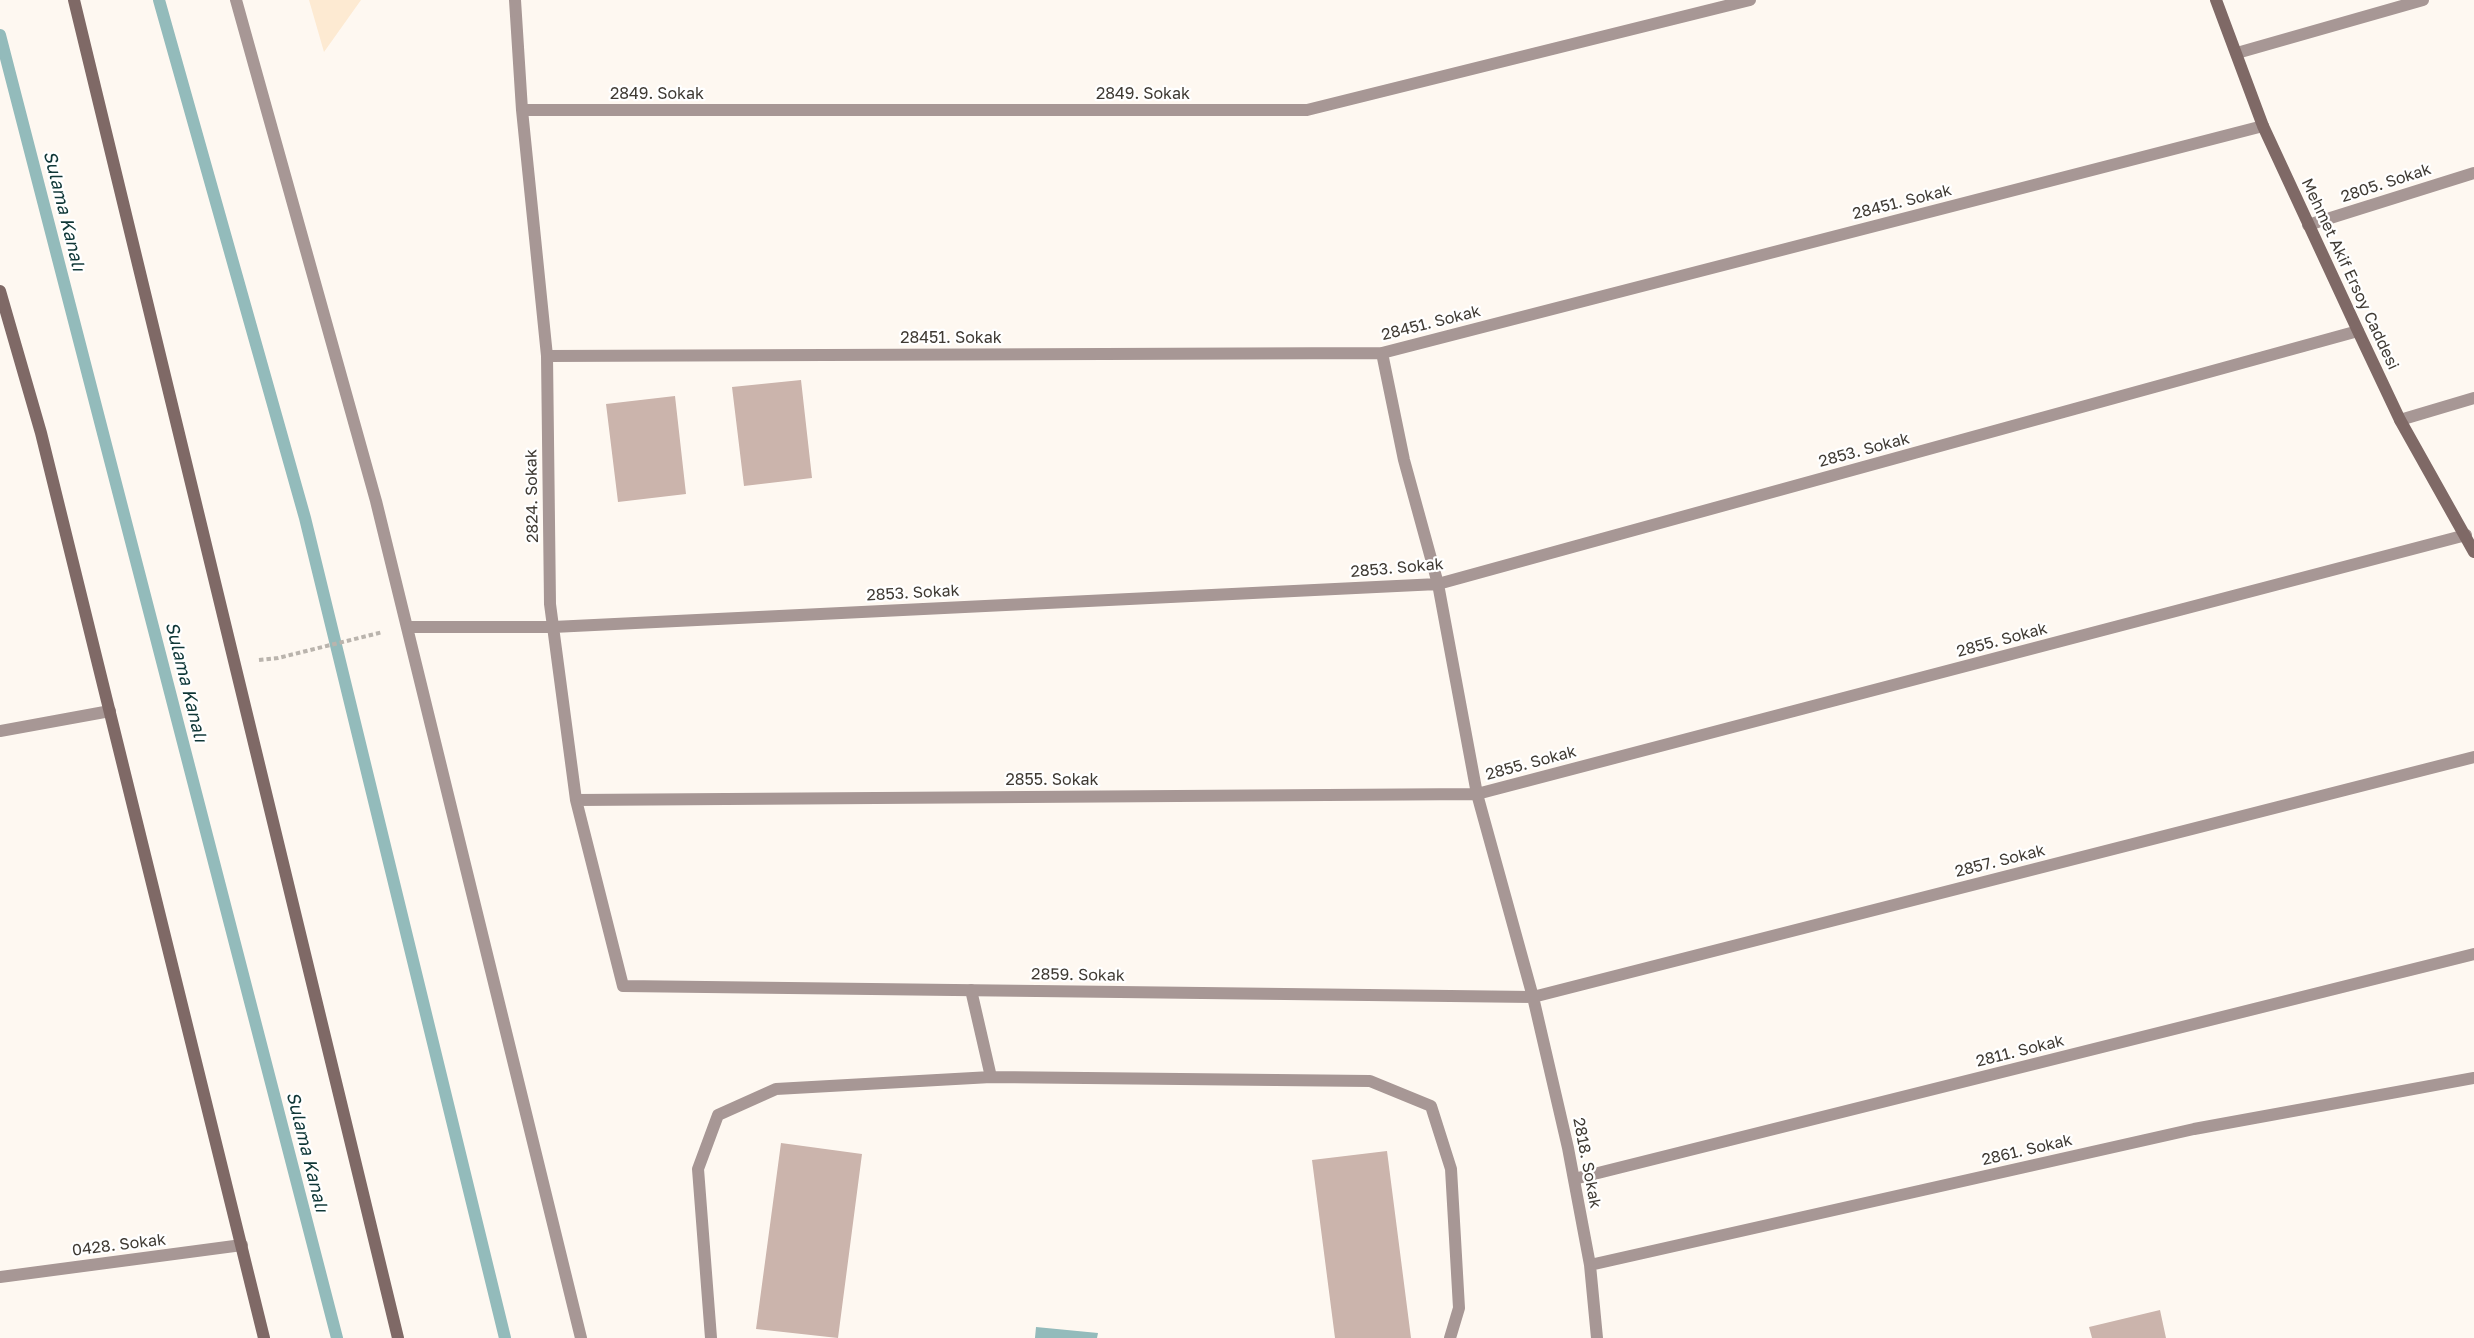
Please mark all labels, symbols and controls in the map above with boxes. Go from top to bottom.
street label: 2849. Sokak [610,84,704,104]
street label: 2849. Sokak [1096,84,1190,104]
water label: Sulama Kanalı [39,149,89,273]
street label: 2805. Sokak [2338,159,2434,207]
street label: Mehmet Akif Ersoy Caddesi [2297,175,2403,373]
street label: 28451. Sokak [1850,180,1954,224]
street label: 28451. Sokak [1379,301,1483,345]
street label: 28451. Sokak [900,328,1002,348]
street label: 2853. Sokak [1816,429,1912,471]
street label: 2824. Sokak [522,449,542,543]
street label: 2853. Sokak [1350,554,1444,582]
street label: 2853. Sokak [866,581,960,605]
street label: 2855. Sokak [1955,619,2049,661]
water label: Sulama Kanalı [161,620,211,744]
street label: 2855. Sokak [1484,742,1578,784]
street label: 2855. Sokak [1005,770,1099,790]
street label: 2857. Sokak [1953,841,2047,881]
street label: 2859. Sokak [1031,965,1125,985]
street label: 2811. Sokak [1974,1031,2066,1071]
water label: Sulama Kanalı [282,1090,332,1214]
street label: 2818. Sokak [1569,1116,1605,1210]
street label: 2861. Sokak [1980,1130,2074,1170]
street label: 0428. Sokak [71,1230,167,1260]

